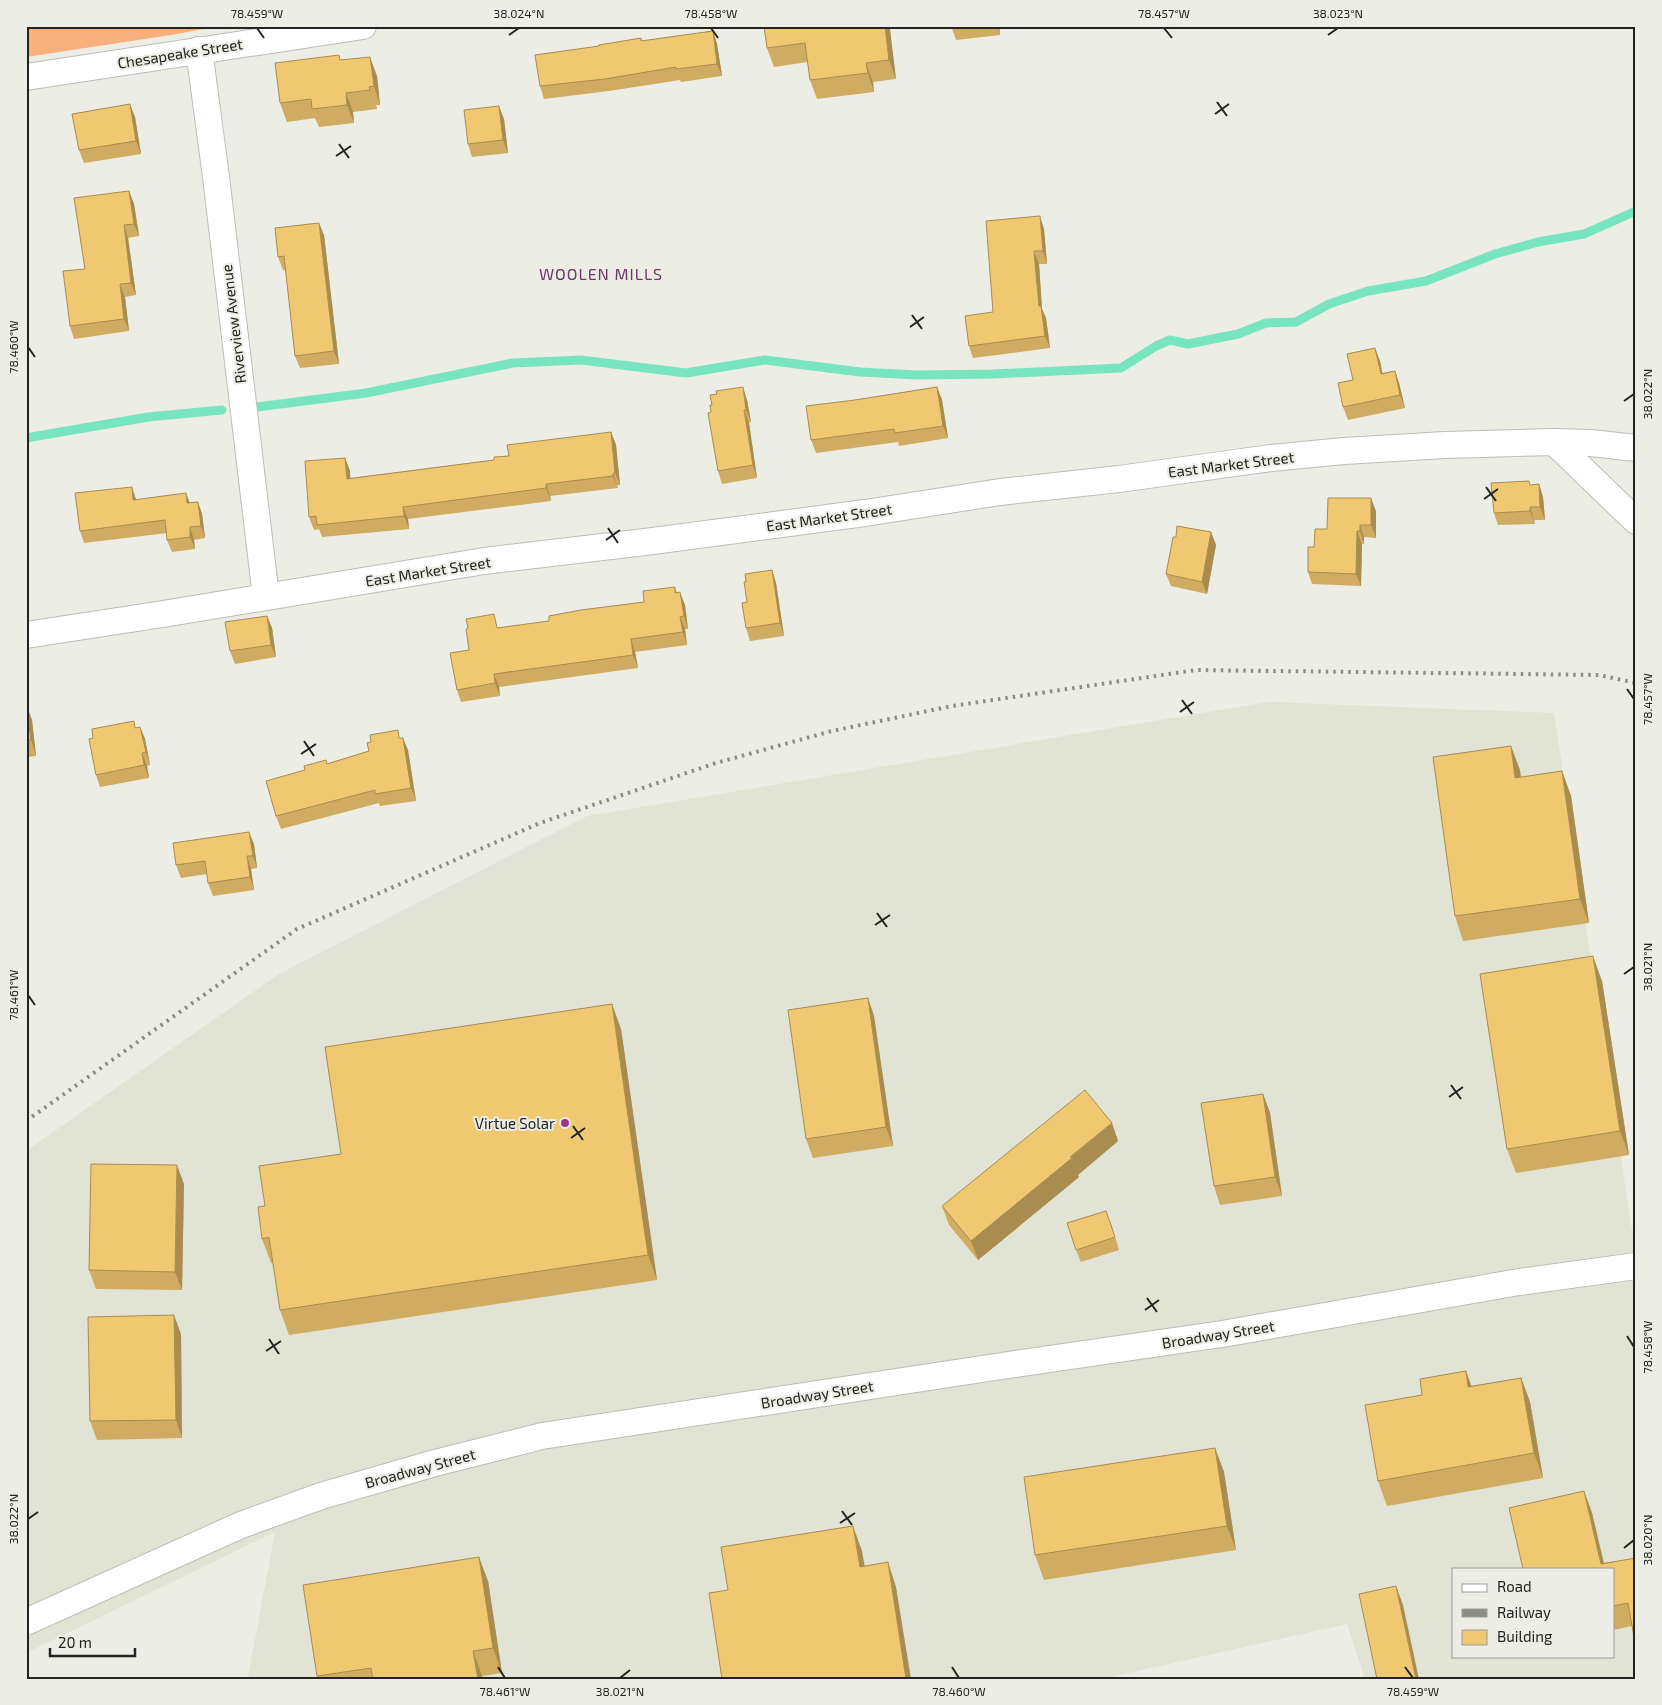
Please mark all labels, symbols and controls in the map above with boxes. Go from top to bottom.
text: 78.459°W [231,6,283,20]
text: 38.024°N [494,6,544,20]
text: 78.458°W [685,6,737,20]
text: 78.457°W [1138,6,1190,20]
text: 38.023°N [1313,6,1363,20]
street label: Chesapeake Street [116,34,244,72]
street label: Riverview Avenue [217,263,249,385]
district label: WOOLEN MILLS [539,264,663,283]
text: 78.460°W [6,320,20,374]
text: 38.022°N [1640,369,1654,419]
street label: East Market Street [1167,447,1295,481]
street label: East Market Street [765,499,893,535]
street label: East Market Street [364,552,492,590]
text: 78.457°W [1640,673,1654,725]
text: 38.021°N [1640,943,1654,991]
text: 78.461°W [6,970,20,1020]
place label: Virtue Solar [475,1114,555,1132]
marker: Virtue Solar [559,1117,571,1129]
street label: Broadway Street [1160,1316,1276,1352]
text: 78.458°W [1640,1321,1654,1373]
street label: Broadway Street [759,1376,875,1412]
street label: Broadway Street [363,1445,477,1491]
text: 38.022°N [6,1494,20,1544]
text: 38.020°N [1640,1515,1654,1565]
legend [1452,1568,1614,1658]
text: Road [1497,1577,1532,1595]
text: Railway [1497,1603,1551,1621]
scale bar [50,1625,135,1657]
text: Building [1497,1627,1553,1645]
text: 20 m [58,1633,92,1651]
text: 78.461°W [480,1684,530,1698]
text: 38.021°N [596,1684,644,1698]
text: 78.460°W [932,1684,986,1698]
text: 78.459°W [1387,1684,1439,1698]

